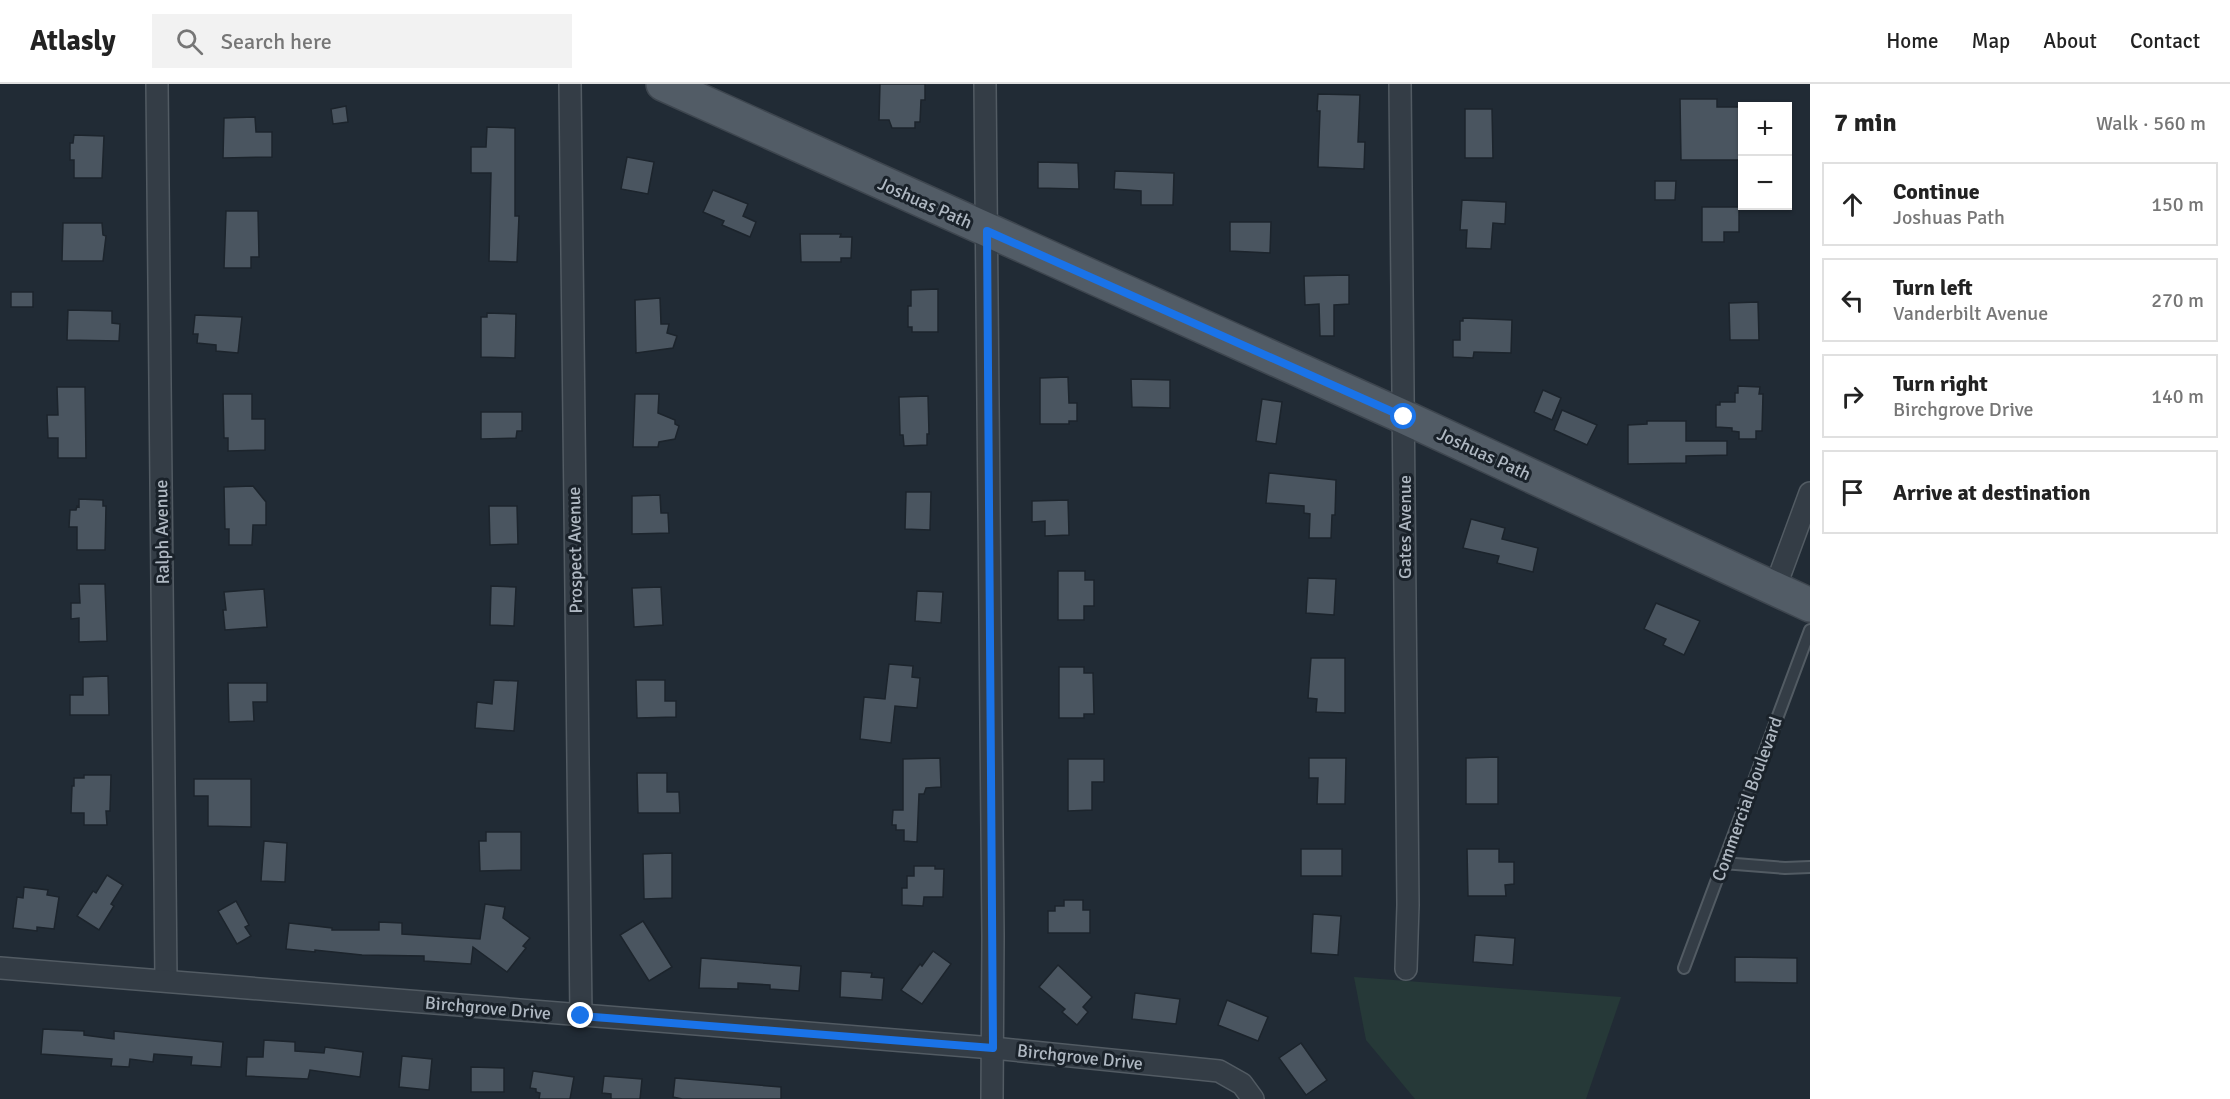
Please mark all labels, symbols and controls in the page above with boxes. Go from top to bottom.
search box [152,14,572,68]
text: Atlasly [30,24,116,58]
icon: search [173,25,206,58]
text: Search here [221,28,332,55]
text: Home [1886,28,1939,54]
text: Map [1972,28,2010,54]
text: About [2043,28,2097,54]
text: Contact [2130,28,2200,54]
map controls [1738,102,1792,210]
button: + [1738,102,1792,156]
text: 7 min [1834,107,1897,139]
text: Walk · 560 m [2096,111,2206,136]
button: − [1738,156,1792,210]
street label: Joshuas Path [874,172,976,234]
text: Continue [1893,178,1980,205]
icon: ahead [1836,188,1869,221]
text: 150 m [2151,192,2204,217]
text: Joshuas Path [1893,205,2005,230]
text: Turn left [1893,274,1973,301]
icon: left [1836,284,1869,317]
text: 270 m [2151,288,2204,313]
text: Vanderbilt Avenue [1893,301,2048,326]
text: Turn right [1893,370,1988,397]
icon: right [1836,380,1869,413]
text: 140 m [2151,384,2204,409]
text: Birchgrove Drive [1893,397,2034,422]
route start [1390,403,1416,429]
street label: Joshuas Path [1434,423,1534,485]
street label: Gates Avenue [1394,475,1416,579]
icon: arrive [1836,476,1869,509]
street label: Ralph Avenue [150,479,174,585]
text: Arrive at destination [1893,479,2090,506]
street label: Prospect Avenue [563,486,587,614]
street label: Commercial Boulevard [1707,714,1787,884]
street label: Birchgrove Drive [424,992,552,1024]
route end [567,1002,593,1028]
street label: Birchgrove Drive [1016,1039,1144,1075]

